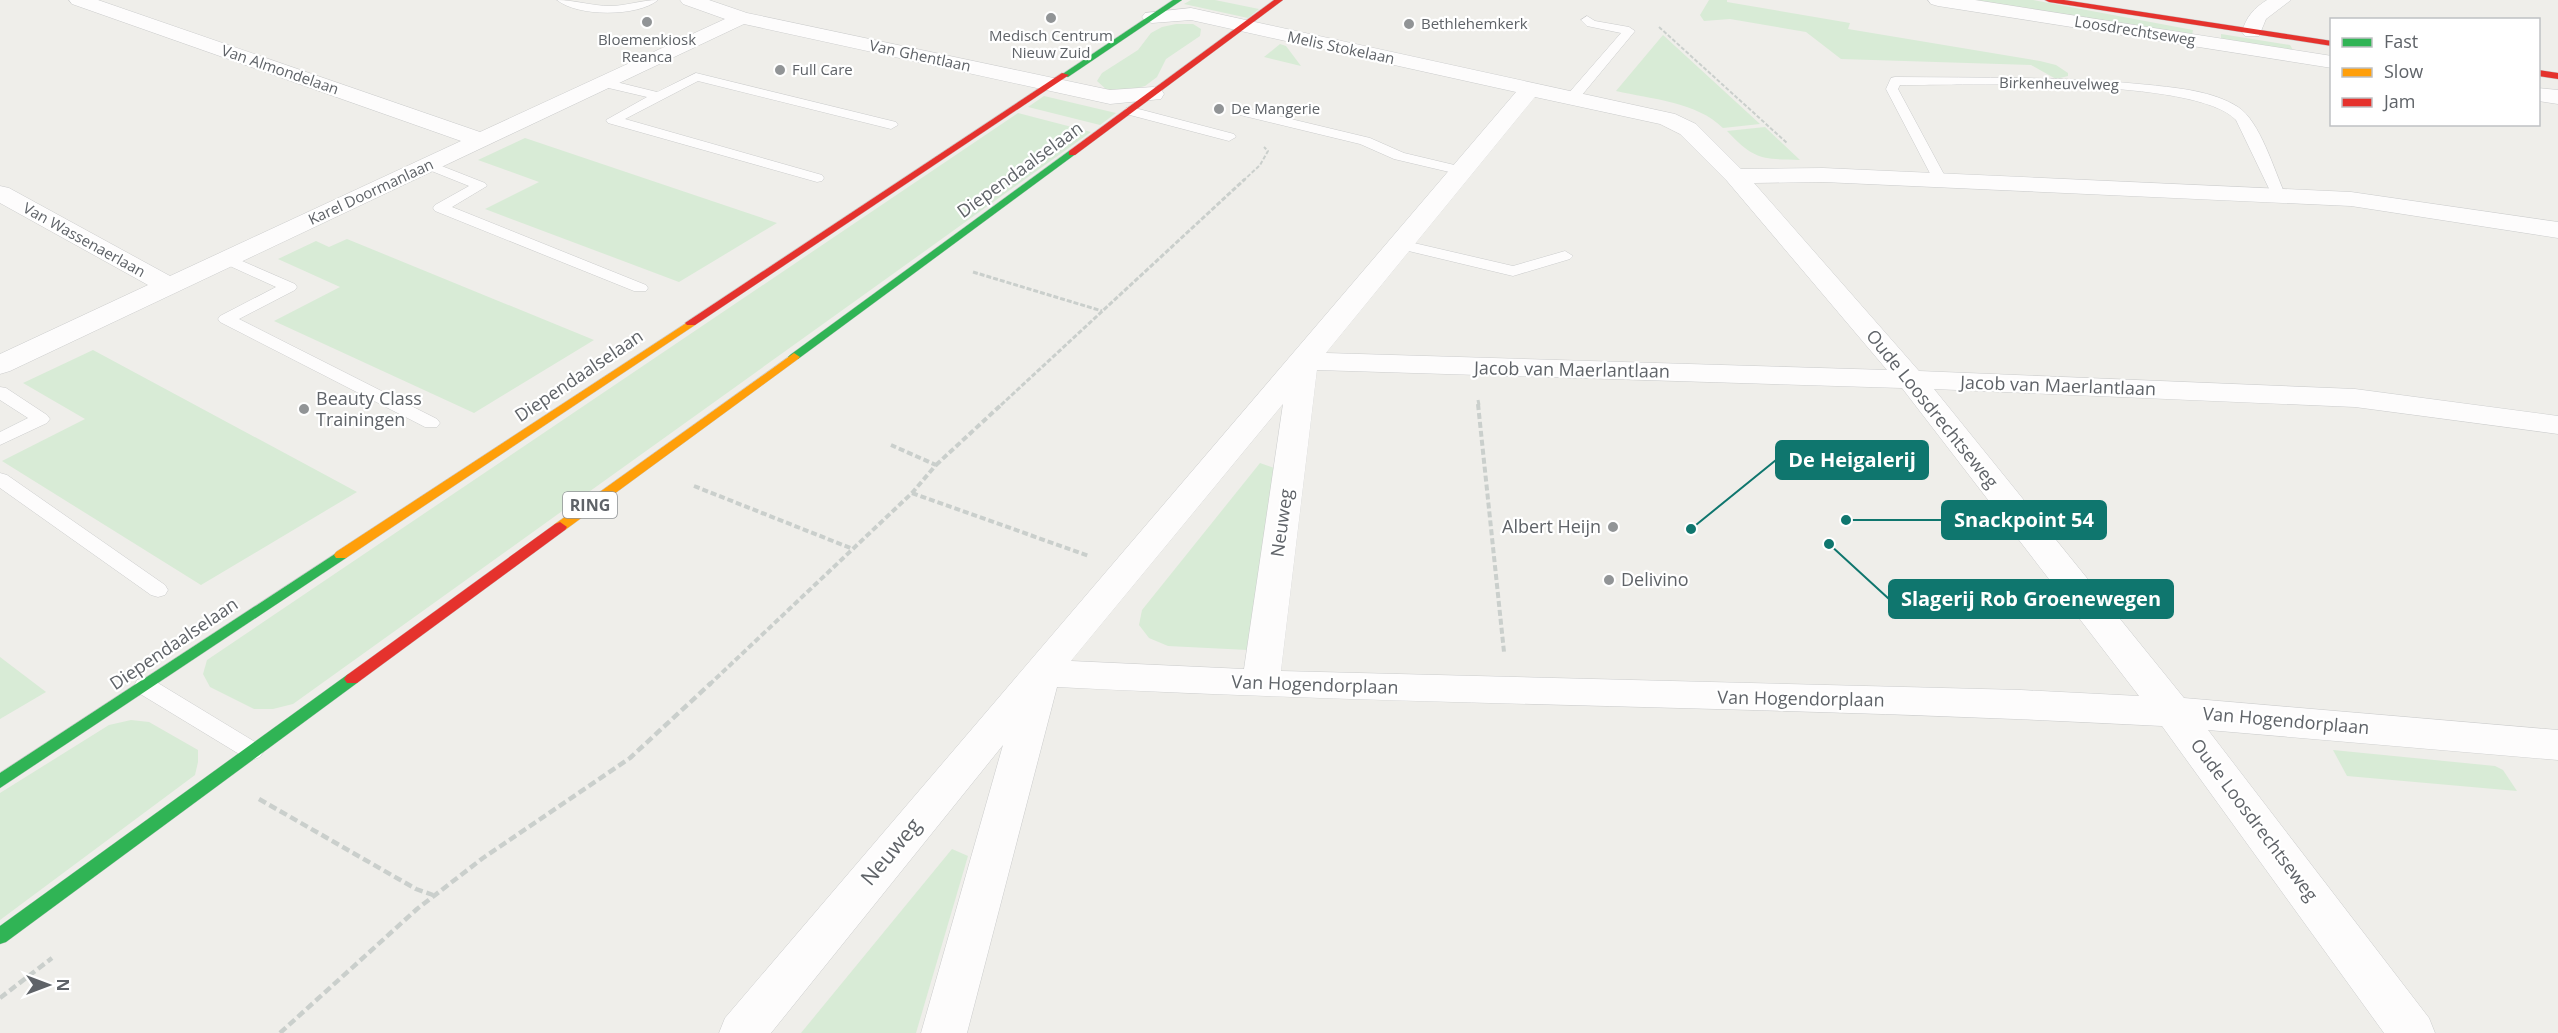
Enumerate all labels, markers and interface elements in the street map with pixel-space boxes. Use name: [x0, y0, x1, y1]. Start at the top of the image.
marker: Medisch Centrum Nieuw Zuid: [1044, 11, 1058, 25]
street label: Loosdrechtseweg: [2073, 11, 2197, 49]
place label: Bethlehemkerk: [1421, 13, 1528, 33]
marker: Bloemenkiosk Reanca: [640, 15, 654, 29]
marker: Bethlehemkerk: [1402, 17, 1416, 31]
legend: [2330, 18, 2540, 126]
place label: Medisch Centrum Nieuw Zuid: [989, 25, 1113, 62]
street label: Melis Stokelaan: [1286, 26, 1397, 68]
place label: Bloemenkiosk Reanca: [598, 29, 696, 66]
text: Fast: [2384, 29, 2418, 53]
street label: Van Ghentlaan: [868, 35, 973, 76]
street label: Van Almondelaan: [219, 40, 342, 99]
place label: Full Care: [792, 59, 853, 79]
text: Slow: [2384, 59, 2423, 83]
marker: Full Care: [773, 63, 787, 77]
street label: Birkenheuvelweg: [1999, 72, 2119, 94]
text: Jam: [2382, 89, 2416, 113]
place label: De Mangerie: [1231, 98, 1320, 118]
marker: De Mangerie: [1212, 102, 1226, 116]
street label: Diependaalselaan: [952, 115, 1087, 223]
street label: Karel Doormanlaan: [305, 153, 436, 229]
street label: Van Wassenaerlaan: [20, 197, 149, 281]
street label: Diependaalselaan: [510, 323, 647, 427]
street label: Oude Loosdrechtseweg: [1861, 324, 2004, 493]
street label: Jacob van Maerlantlaan: [1472, 355, 1670, 383]
street label: Jacob van Maerlantlaan: [1958, 370, 2156, 400]
place label: Beauty Class Trainingen: [316, 386, 422, 431]
marker: Beauty Class Trainingen: [297, 402, 311, 416]
callout: De Heigalerij: [1776, 441, 1928, 479]
text: De Heigalerij: [1788, 446, 1916, 473]
street label: Neuweg: [1264, 487, 1298, 558]
road number: RING: [563, 492, 617, 518]
callout: Snackpoint 54: [1942, 501, 2106, 539]
text: Snackpoint 54: [1954, 506, 2095, 533]
place label: Albert Heijn: [1502, 514, 1601, 538]
marker: Albert Heijn: [1606, 520, 1620, 534]
place label: Delivino: [1621, 567, 1689, 591]
marker: Delivino: [1602, 573, 1616, 587]
callout: Slagerij Rob Groenewegen: [1889, 580, 2173, 618]
text: Slagerij Rob Groenewegen: [1901, 585, 2161, 612]
street label: Diependaalselaan: [105, 591, 242, 695]
street label: Van Hogendorplaan: [1231, 669, 1399, 699]
street label: Van Hogendorplaan: [1717, 685, 1885, 711]
street label: Van Hogendorplaan: [2202, 701, 2370, 739]
street label: Oude Loosdrechtseweg: [2186, 733, 2324, 906]
street label: Neuweg: [854, 812, 927, 891]
north arrow: [18, 955, 78, 1015]
text: N: [52, 978, 74, 992]

